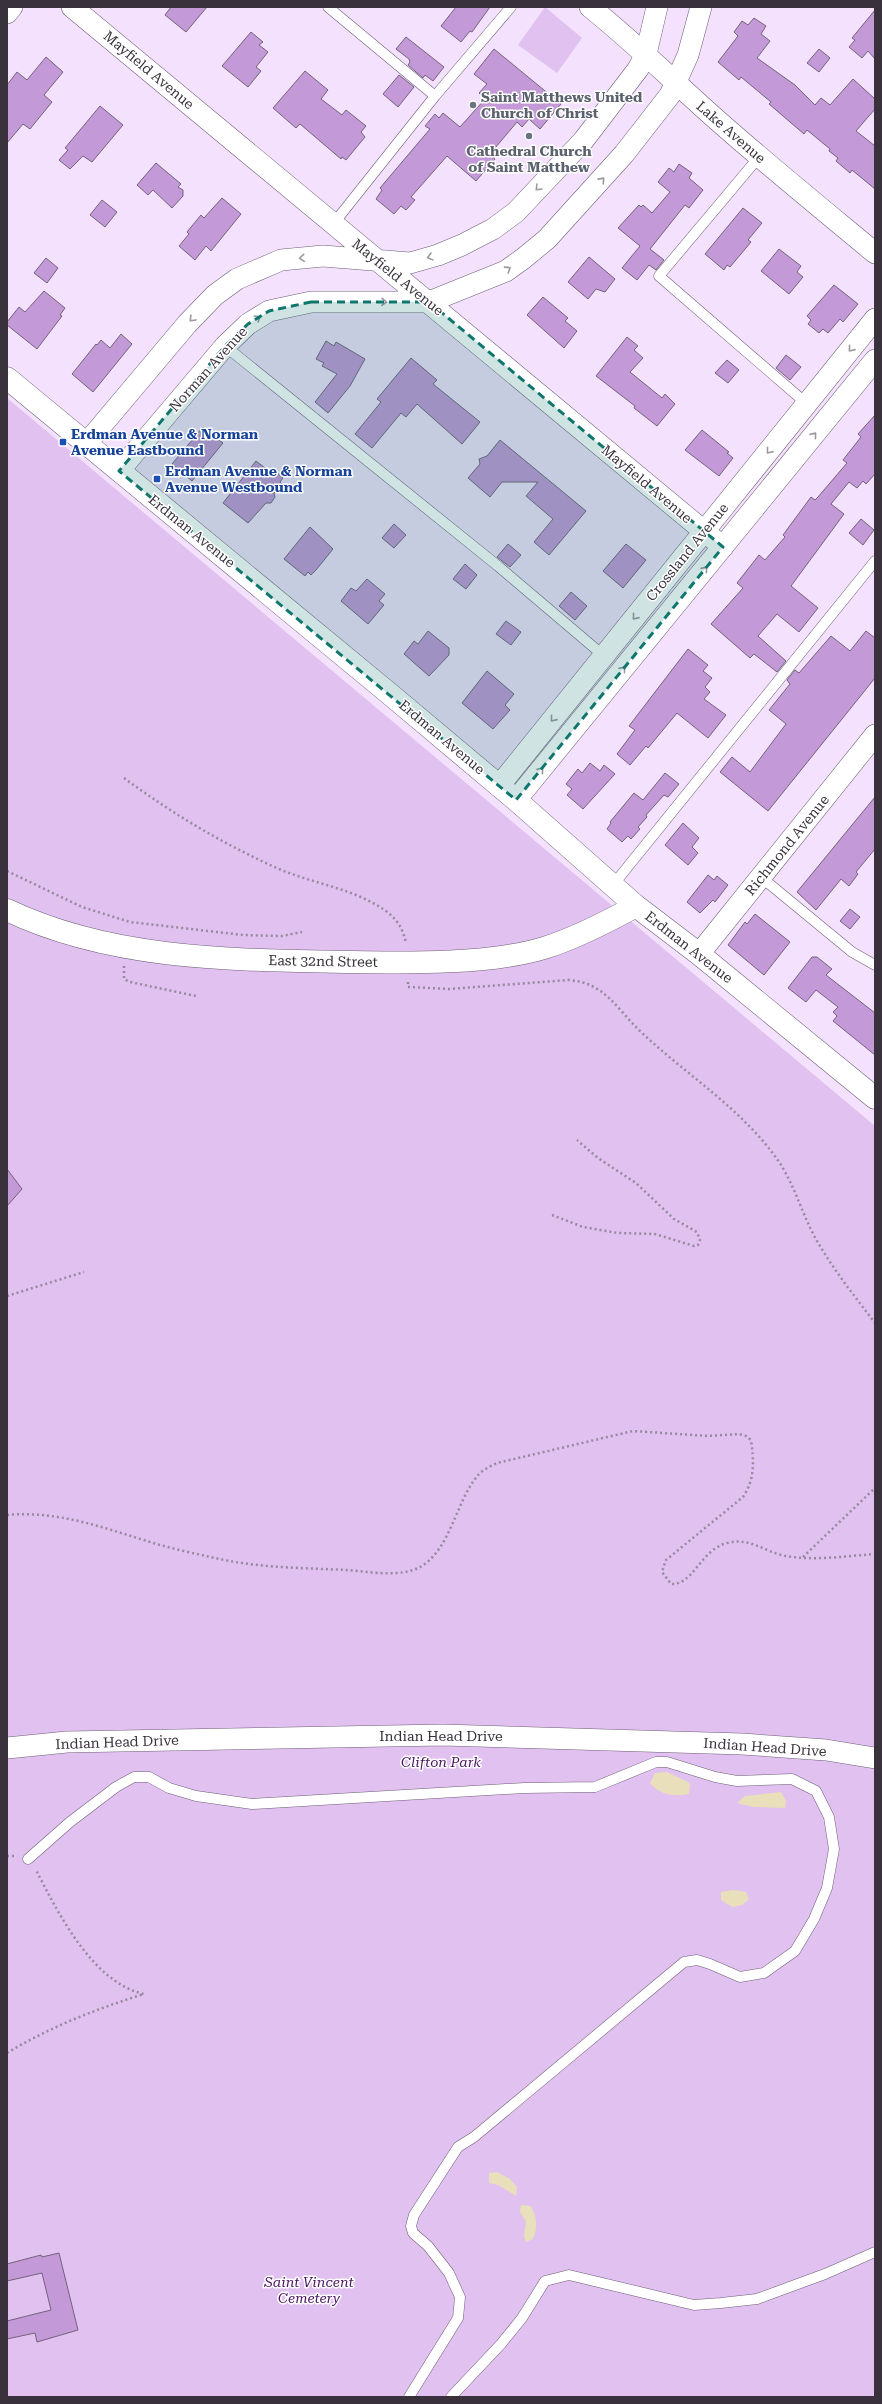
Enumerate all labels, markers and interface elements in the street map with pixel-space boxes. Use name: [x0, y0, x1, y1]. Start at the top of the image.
street label: Mayfield Avenue: [101, 28, 198, 113]
place label: Saint Matthews United Church of Christ: [481, 89, 643, 121]
street label: Lake Avenue: [693, 98, 769, 167]
marker: Saint Matthews United Church of Christ: [468, 100, 478, 110]
marker: Cathedral Church of Saint Matthew: [524, 131, 534, 141]
place label: Cathedral Church of Saint Matthew: [466, 143, 592, 175]
one-way arrow: [597, 177, 604, 184]
one-way arrow: [536, 183, 543, 191]
street label: Mayfield Avenue: [349, 235, 447, 319]
one-way arrow: [427, 252, 434, 261]
one-way arrow: [299, 253, 305, 262]
one-way arrow: [504, 266, 511, 274]
one-way arrow: [381, 297, 387, 306]
one-way arrow: [189, 314, 196, 322]
one-way arrow: [253, 316, 260, 323]
street label: Norman Avenue: [166, 323, 250, 415]
one-way arrow: [848, 345, 855, 352]
place label: Erdman Avenue & Norman Avenue Eastbound: [71, 426, 259, 458]
one-way arrow: [809, 433, 816, 440]
marker: Erdman Avenue & Norman Avenue Eastbound: [58, 437, 68, 447]
street label: Mayfield Avenue: [599, 442, 696, 527]
one-way arrow: [767, 446, 774, 453]
place label: Erdman Avenue & Norman Avenue Westbound: [165, 463, 353, 495]
marker: Erdman Avenue & Norman Avenue Westbound: [152, 474, 162, 484]
street label: Erdman Avenue: [146, 491, 239, 571]
street label: Crossland Avenue: [643, 500, 732, 604]
one-way arrow: [701, 566, 708, 573]
one-way arrow: [632, 613, 639, 620]
one-way arrow: [618, 667, 625, 674]
street label: Erdman Avenue: [396, 697, 488, 778]
one-way arrow: [551, 714, 558, 721]
one-way arrow: [536, 767, 543, 774]
street label: Richmond Avenue: [742, 791, 832, 898]
street label: Erdman Avenue: [642, 908, 736, 986]
street label: East 32nd Street: [268, 952, 378, 970]
street label: Indian Head Drive: [379, 1728, 503, 1744]
street label: Indian Head Drive: [55, 1732, 179, 1752]
street label: Indian Head Drive: [703, 1735, 827, 1759]
park label: Clifton Park: [401, 1754, 481, 1770]
park label: Saint Vincent Cemetery: [263, 2274, 355, 2306]

